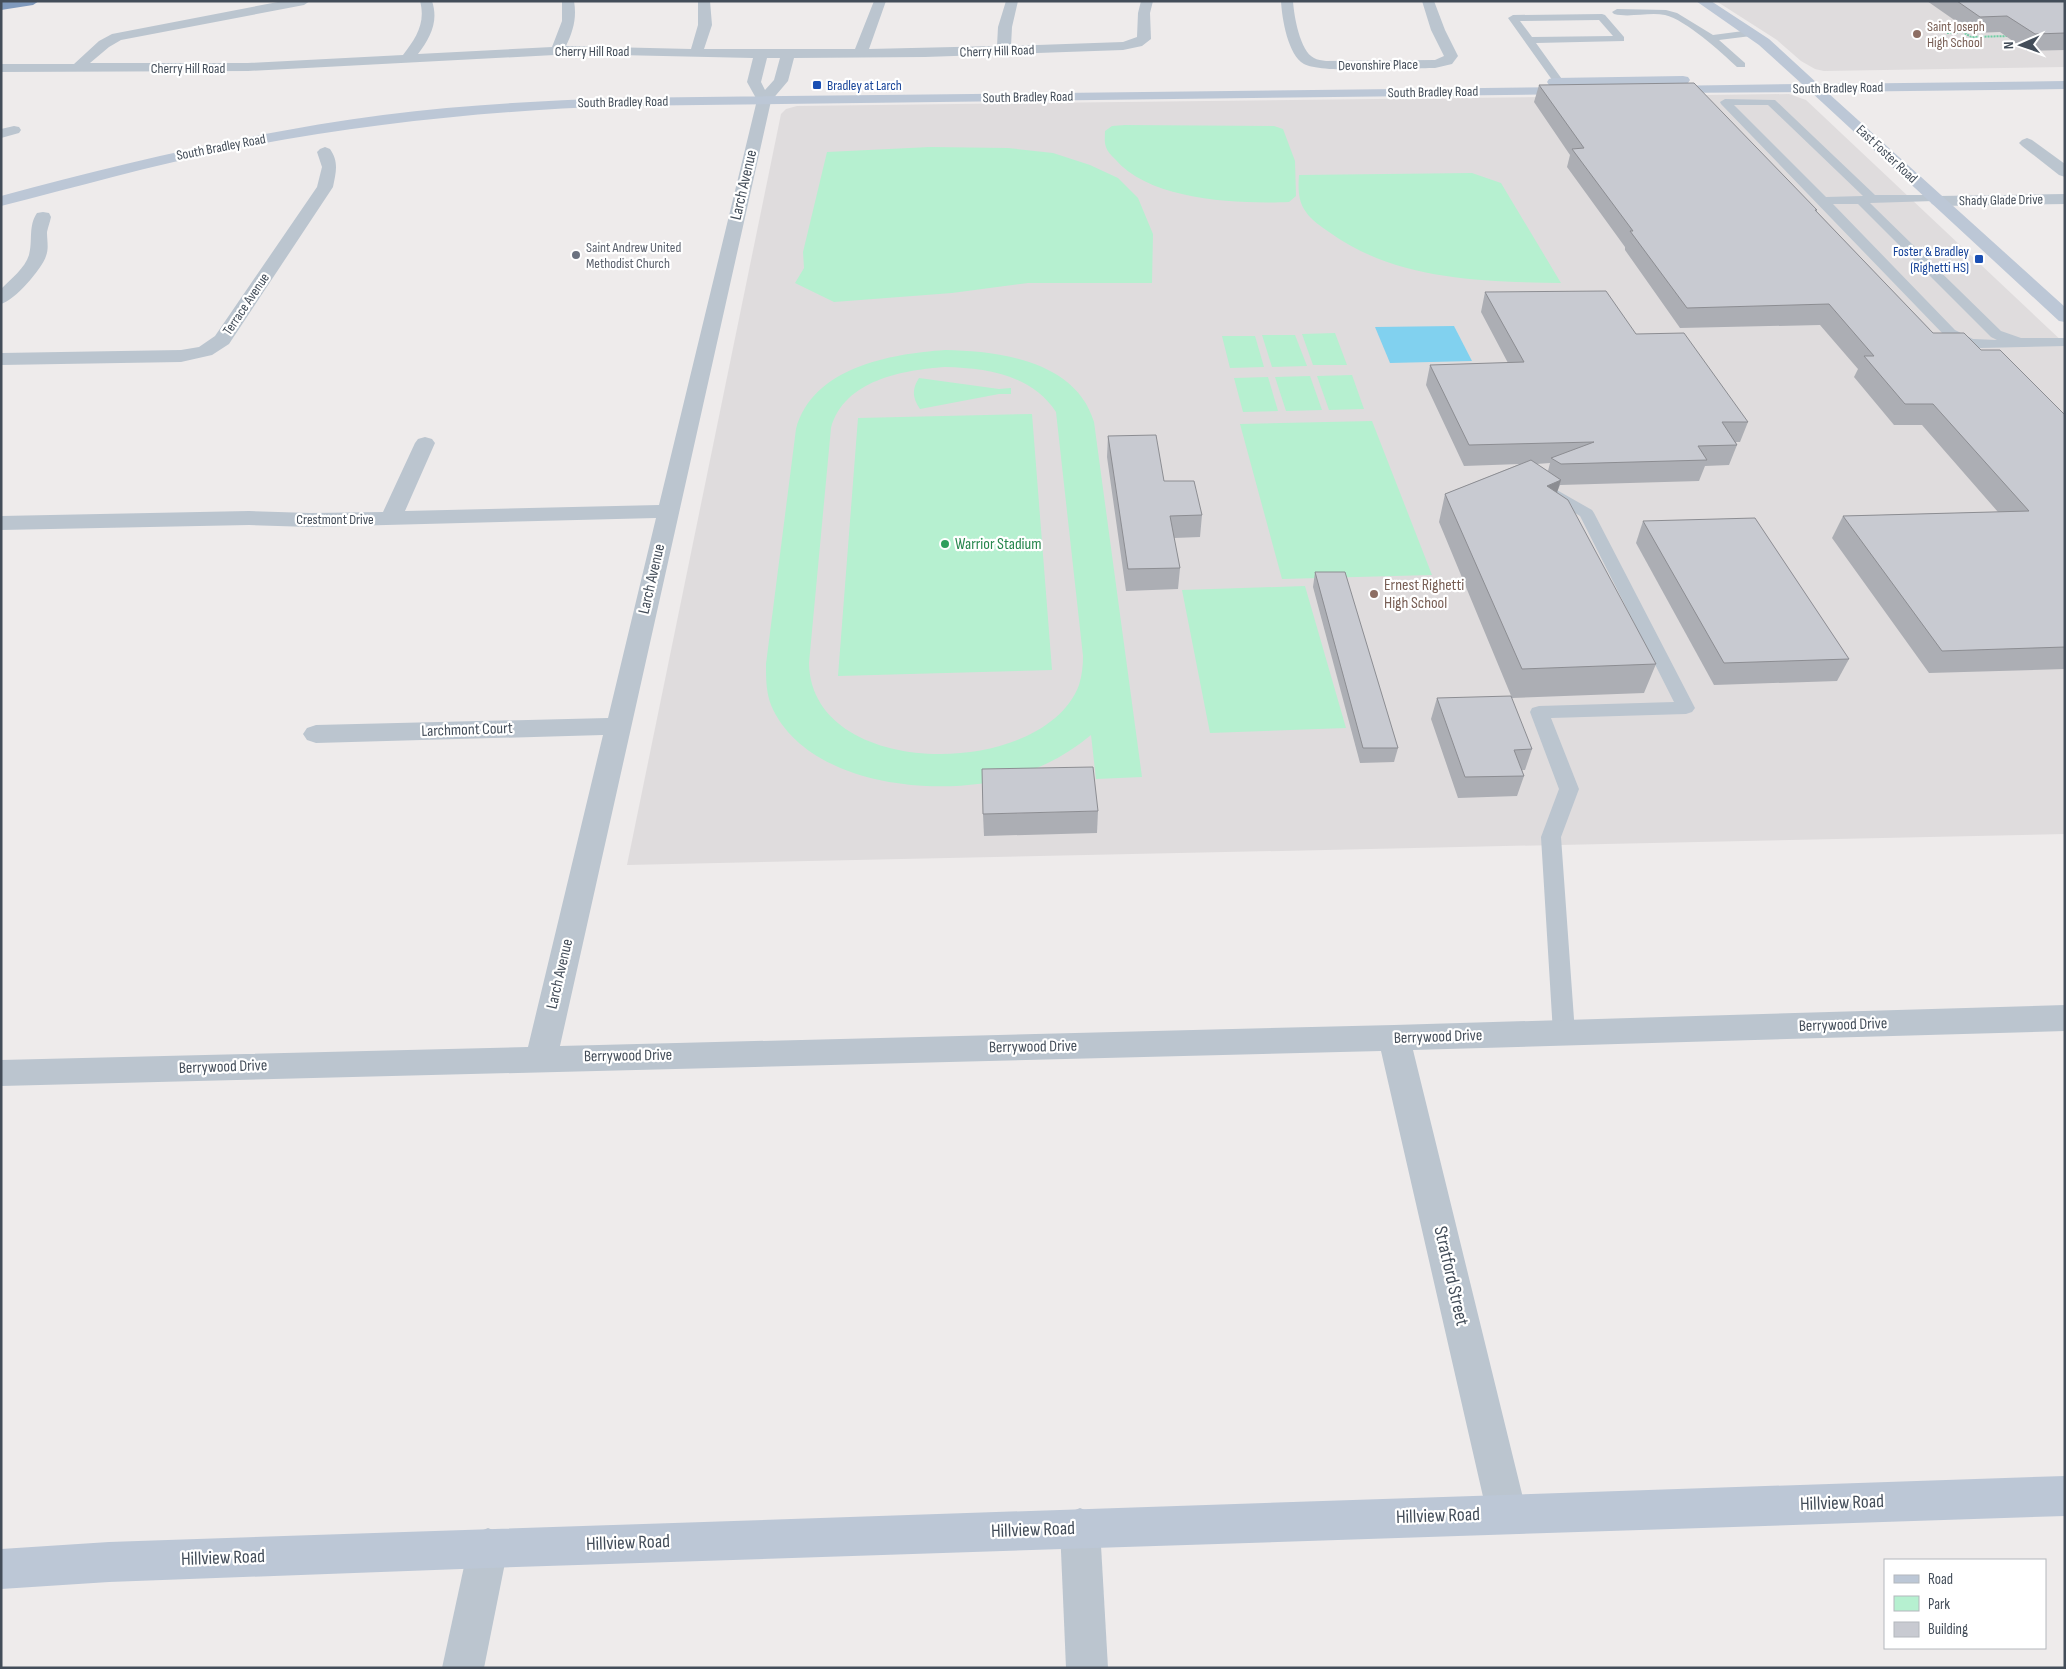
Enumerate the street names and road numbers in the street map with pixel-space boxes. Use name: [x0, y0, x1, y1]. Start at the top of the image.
street label: Cherry Hill Road: [959, 41, 1035, 61]
street label: Cherry Hill Road: [555, 43, 629, 60]
street label: Devonshire Place: [1338, 56, 1418, 74]
street label: Cherry Hill Road: [151, 60, 225, 77]
street label: South Bradley Road: [1793, 79, 1884, 97]
street label: South Bradley Road: [1388, 83, 1479, 101]
street label: South Bradley Road: [983, 88, 1074, 106]
street label: South Bradley Road: [578, 93, 669, 111]
street label: East Foster Road: [1853, 121, 1921, 187]
street label: South Bradley Road: [175, 130, 267, 164]
street label: Larch Avenue: [727, 148, 761, 222]
street label: Shady Glade Drive: [1959, 191, 2043, 209]
street label: Terrace Avenue: [219, 270, 273, 338]
street label: Crestmont Drive: [296, 511, 374, 528]
street label: Larch Avenue: [635, 542, 669, 616]
street label: Larchmont Court: [421, 719, 513, 741]
street label: Larch Avenue: [543, 937, 577, 1011]
street label: Berrywood Drive: [1798, 1014, 1888, 1036]
street label: Berrywood Drive: [1393, 1026, 1483, 1048]
street label: Berrywood Drive: [989, 1037, 1077, 1057]
street label: Berrywood Drive: [584, 1046, 672, 1066]
street label: Berrywood Drive: [178, 1056, 268, 1078]
street label: Stratford Street: [1428, 1224, 1474, 1328]
street label: Hillview Road: [1800, 1490, 1884, 1516]
street label: Hillview Road: [1396, 1503, 1480, 1529]
street label: Hillview Road: [991, 1517, 1075, 1543]
street label: Hillview Road: [586, 1530, 670, 1556]
street label: Hillview Road: [181, 1545, 265, 1571]

